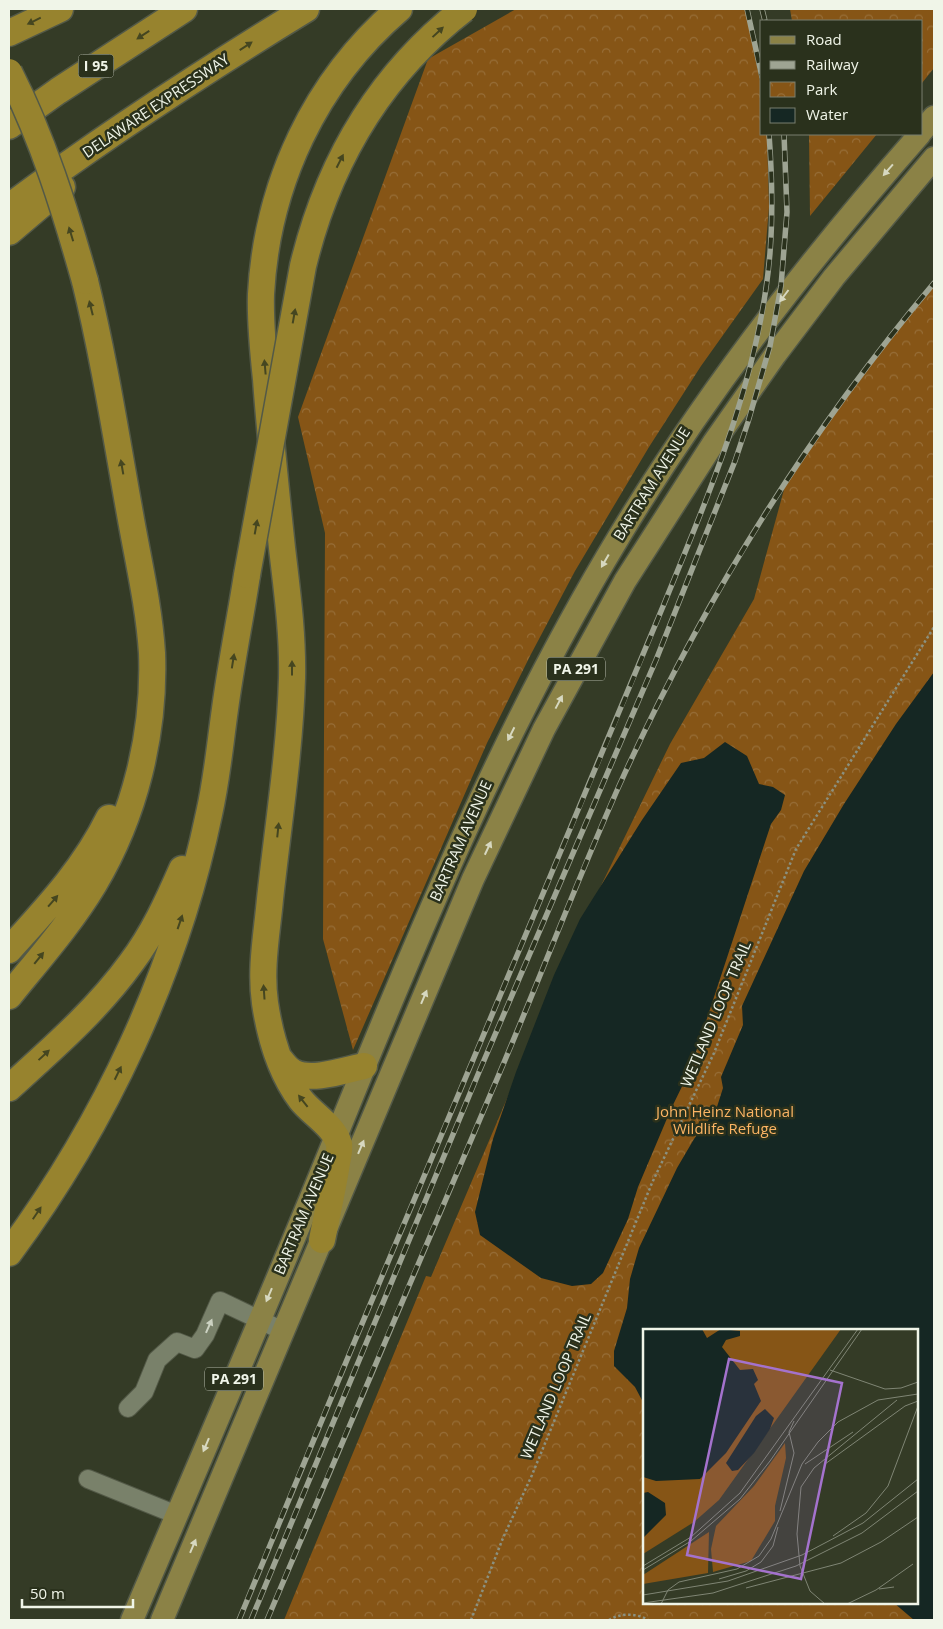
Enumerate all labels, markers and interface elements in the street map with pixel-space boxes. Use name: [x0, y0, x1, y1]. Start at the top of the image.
one-way arrow: [27, 17, 41, 25]
legend: [760, 20, 923, 135]
one-way arrow: [431, 26, 443, 38]
text: Road: [806, 29, 842, 49]
one-way arrow: [137, 30, 150, 40]
one-way arrow: [239, 42, 252, 51]
street label: DELAWARE EXPRESSWAY: [78, 48, 233, 162]
road number: I 95: [78, 54, 114, 78]
text: Railway: [806, 54, 859, 74]
text: Park: [806, 79, 837, 99]
text: Water: [806, 104, 848, 124]
one-way arrow: [336, 153, 344, 168]
one-way arrow: [882, 164, 893, 177]
one-way arrow: [67, 227, 75, 242]
one-way arrow: [779, 289, 790, 302]
one-way arrow: [87, 300, 95, 315]
one-way arrow: [291, 307, 299, 323]
one-way arrow: [260, 358, 268, 374]
street label: BARTRAM AVENUE: [608, 423, 694, 544]
one-way arrow: [117, 459, 125, 475]
one-way arrow: [252, 519, 260, 535]
one-way arrow: [600, 554, 609, 567]
one-way arrow: [229, 653, 237, 669]
road number: PA 291: [547, 658, 605, 681]
one-way arrow: [288, 660, 296, 676]
one-way arrow: [555, 694, 563, 709]
one-way arrow: [507, 727, 515, 741]
street label: BARTRAM AVENUE: [424, 777, 496, 904]
one-way arrow: [274, 821, 282, 837]
one-way arrow: [484, 841, 492, 855]
one-way arrow: [47, 896, 59, 908]
one-way arrow: [177, 915, 184, 930]
street label: WETLAND LOOP TRAIL: [675, 937, 755, 1090]
one-way arrow: [34, 952, 45, 965]
one-way arrow: [260, 983, 268, 999]
one-way arrow: [420, 990, 428, 1004]
one-way arrow: [38, 1049, 50, 1061]
one-way arrow: [114, 1066, 122, 1080]
one-way arrow: [298, 1095, 308, 1108]
park label: John Heinz National Wildlife Refuge: [654, 1101, 794, 1138]
one-way arrow: [357, 1140, 365, 1154]
street label: BARTRAM AVENUE: [268, 1150, 338, 1277]
one-way arrow: [32, 1206, 42, 1220]
one-way arrow: [265, 1288, 273, 1302]
street label: WETLAND LOOP TRAIL: [515, 1309, 595, 1462]
one-way arrow: [206, 1319, 214, 1333]
inset map: [643, 1329, 918, 1604]
road number: PA 291: [205, 1368, 263, 1390]
one-way arrow: [202, 1438, 210, 1452]
one-way arrow: [189, 1538, 197, 1553]
scale bar: [22, 1576, 134, 1608]
text: 50 m: [30, 1583, 65, 1603]

